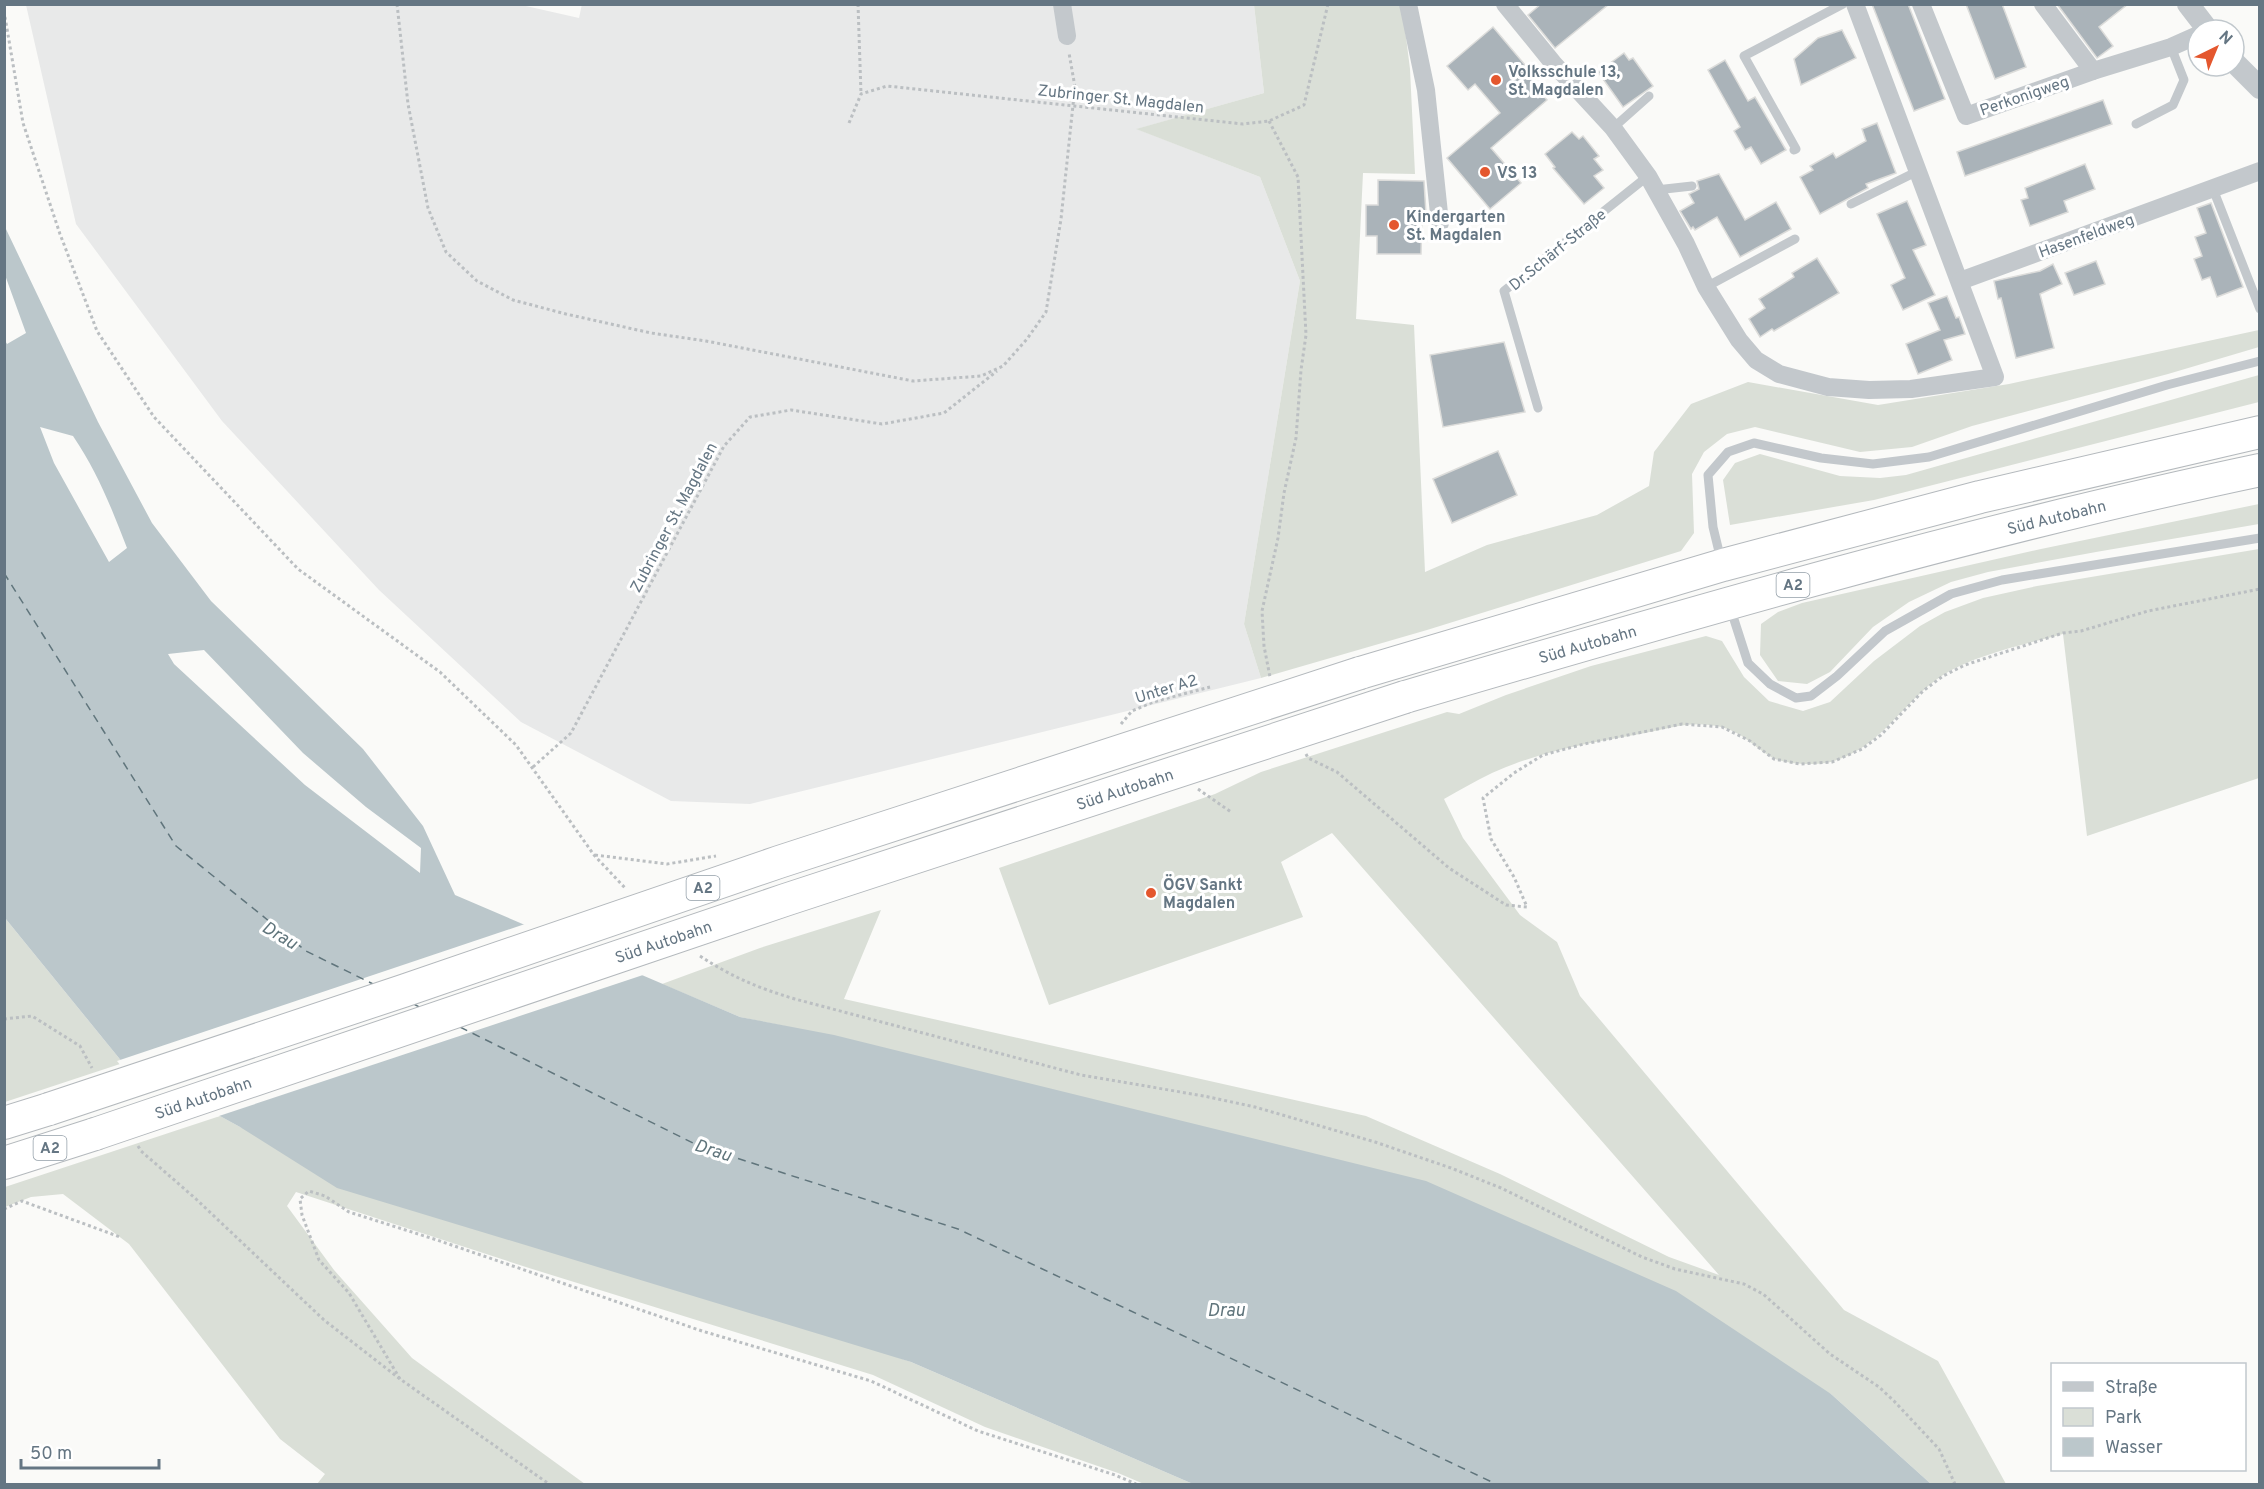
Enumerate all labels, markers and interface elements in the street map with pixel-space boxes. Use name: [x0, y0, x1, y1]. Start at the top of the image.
north arrow: [2186, 18, 2246, 78]
text: N: [2214, 27, 2236, 50]
place label: Volksschule 13, St. Magdalen: [1508, 63, 1620, 101]
street label: Perkonigweg: [1977, 72, 2072, 122]
marker: Volksschule 13, St. Magdalen: [1489, 73, 1503, 87]
street label: Zubringer St. Magdalen: [1037, 81, 1205, 119]
place label: VS 13: [1497, 164, 1537, 184]
marker: VS 13: [1478, 165, 1492, 179]
street label: Dr.Schärf-Straße: [1506, 205, 1611, 296]
place label: Kindergarten St. Magdalen: [1406, 208, 1506, 246]
street label: Hasenfeldweg: [2036, 210, 2137, 263]
marker: Kindergarten St. Magdalen: [1387, 218, 1401, 232]
street label: Zubringer St. Magdalen: [627, 439, 723, 596]
street label: Süd Autobahn: [2005, 497, 2108, 540]
road number: A2: [1776, 573, 1810, 597]
street label: Süd Autobahn: [1537, 622, 1639, 669]
street label: Unter A2: [1133, 671, 1200, 709]
street label: Süd Autobahn: [1074, 765, 1177, 816]
place label: ÖGV Sankt Magdalen: [1163, 874, 1243, 914]
road number: A2: [686, 876, 720, 900]
marker: ÖGV Sankt Magdalen: [1144, 886, 1158, 900]
water label: Drau: [257, 917, 301, 956]
street label: Süd Autobahn: [613, 917, 715, 969]
street label: Süd Autobahn: [152, 1074, 255, 1125]
water label: Drau: [691, 1135, 734, 1168]
road number: A2: [34, 1136, 66, 1160]
water label: Drau: [1207, 1300, 1245, 1323]
legend: [2051, 1363, 2246, 1471]
text: Straße: [2105, 1377, 2157, 1400]
text: Park: [2105, 1407, 2142, 1430]
scale bar: [21, 1432, 159, 1470]
text: Wasser: [2105, 1437, 2163, 1460]
text: 50 m: [30, 1443, 72, 1466]

